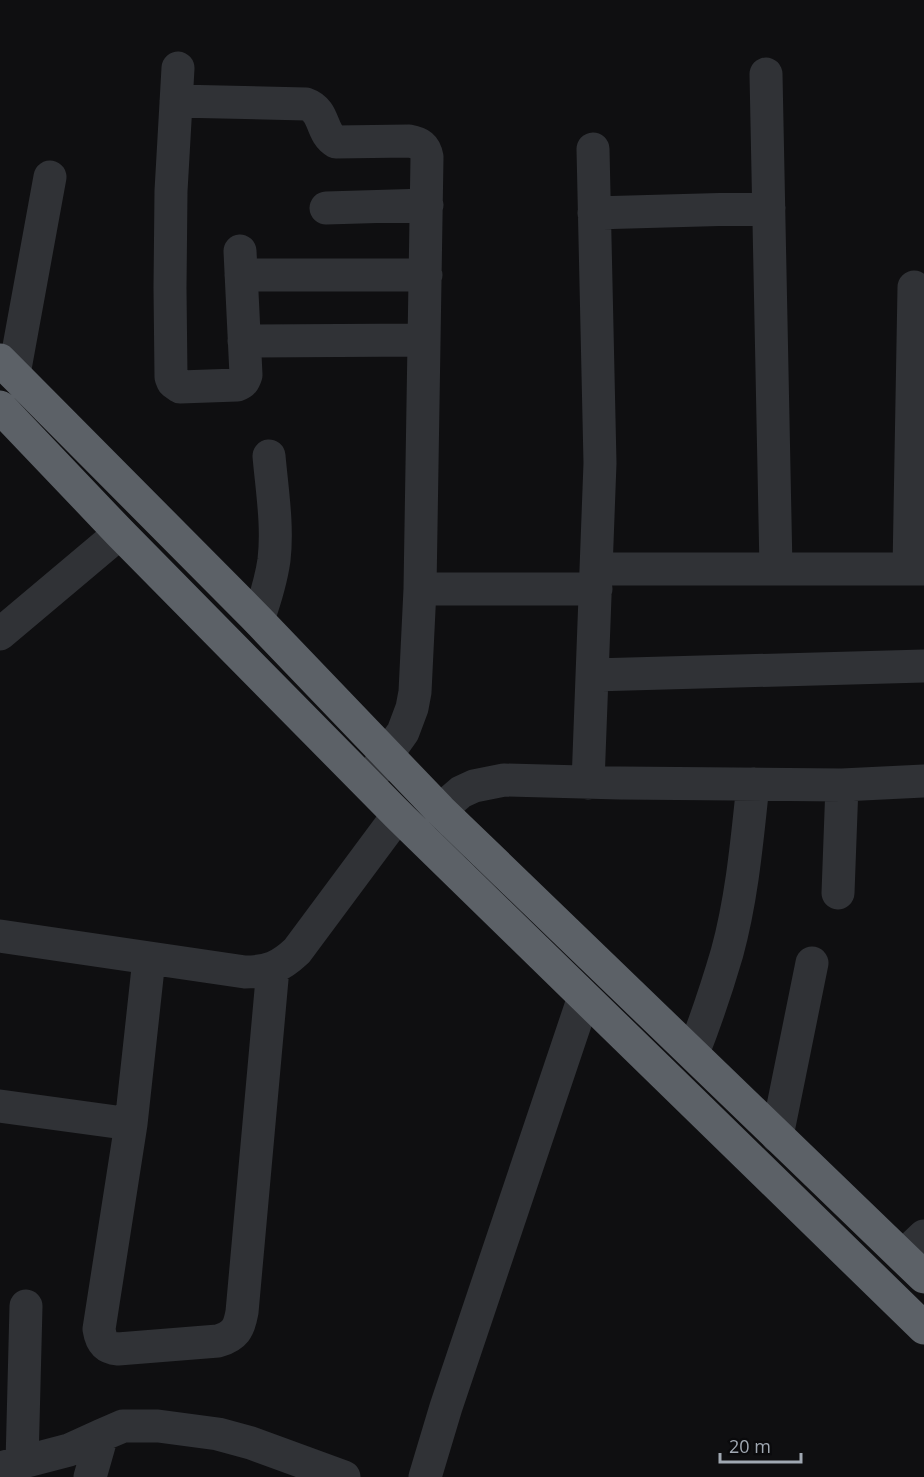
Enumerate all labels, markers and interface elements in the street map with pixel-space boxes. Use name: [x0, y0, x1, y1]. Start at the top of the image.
scale bar: [720, 1426, 801, 1464]
text: 20 m: [729, 1434, 771, 1458]

